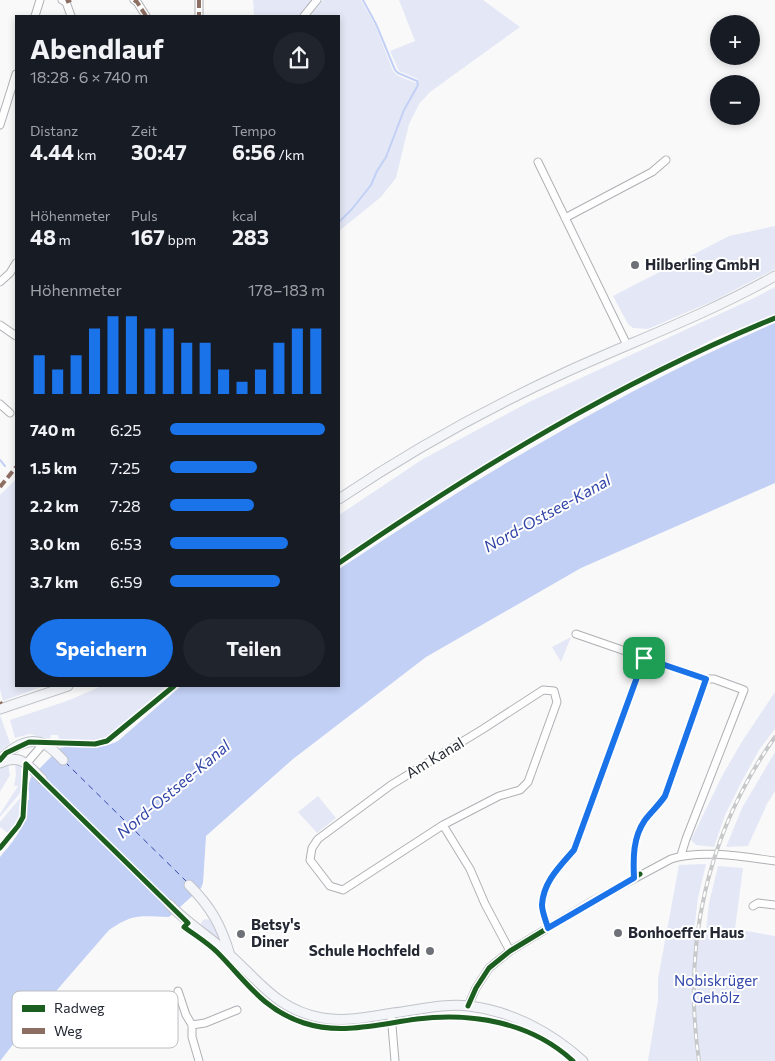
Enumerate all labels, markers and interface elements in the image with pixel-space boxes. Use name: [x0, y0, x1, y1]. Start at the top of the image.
map controls: [710, 15, 760, 125]
button: +: [710, 15, 760, 65]
text: Abendlauf: [30, 31, 164, 65]
button: share: [273, 32, 325, 84]
text: 18:28 · 6 × 740 m: [30, 67, 148, 86]
button: −: [710, 75, 760, 125]
text: Distanz: [30, 122, 78, 139]
text: Zeit: [131, 122, 157, 139]
text: Tempo: [232, 122, 276, 139]
text: 4.44: [30, 139, 74, 164]
text: 30:47: [131, 139, 187, 164]
text: 6:56: [232, 139, 276, 164]
text: km: [74, 146, 96, 163]
text: /km: [276, 146, 304, 163]
text: Höhenmeter: [30, 207, 110, 224]
text: Puls: [131, 207, 158, 224]
text: kcal: [232, 207, 257, 224]
text: 48: [30, 224, 56, 249]
text: 167: [131, 224, 165, 249]
text: 283: [232, 224, 269, 249]
text: m: [56, 231, 71, 248]
text: bpm: [165, 231, 196, 248]
place label: Hilberling GmbH: [645, 255, 760, 273]
marker: Hilberling GmbH: [629, 259, 641, 271]
text: Höhenmeter: [30, 280, 122, 299]
text: 178–183 m: [248, 280, 325, 299]
text: 740 m: [30, 420, 75, 439]
text: 6:25: [110, 420, 142, 439]
text: 1.5 km: [30, 458, 77, 477]
text: 7:25: [110, 458, 140, 477]
water label: Nord-Ostsee-Kanal: [480, 469, 614, 555]
text: 2.2 km: [30, 496, 79, 515]
text: 7:28: [110, 496, 141, 515]
text: 3.0 km: [30, 534, 80, 553]
text: 6:53: [110, 534, 142, 553]
text: 3.7 km: [30, 572, 78, 591]
text: 6:59: [110, 572, 142, 591]
button: Speichern: [30, 619, 173, 677]
button: Teilen: [183, 619, 325, 677]
pin: [623, 637, 665, 679]
icon: arrive: [630, 644, 658, 672]
street label: Am Kanal: [402, 733, 467, 781]
water label: Nord-Ostsee-Kanal: [112, 735, 234, 842]
place label: Betsy's Diner: [251, 915, 301, 950]
place label: Bonhoeffer Haus: [628, 923, 744, 941]
marker: Bonhoeffer Haus: [612, 927, 624, 939]
marker: Betsy's Diner: [235, 928, 247, 940]
place label: Schule Hochfeld: [309, 941, 420, 959]
marker: Schule Hochfeld: [424, 945, 436, 957]
park label: Nobiskrüger Gehölz: [674, 971, 758, 1006]
legend: [12, 991, 178, 1048]
text: Radweg: [54, 999, 105, 1016]
text: Weg: [54, 1022, 83, 1039]

